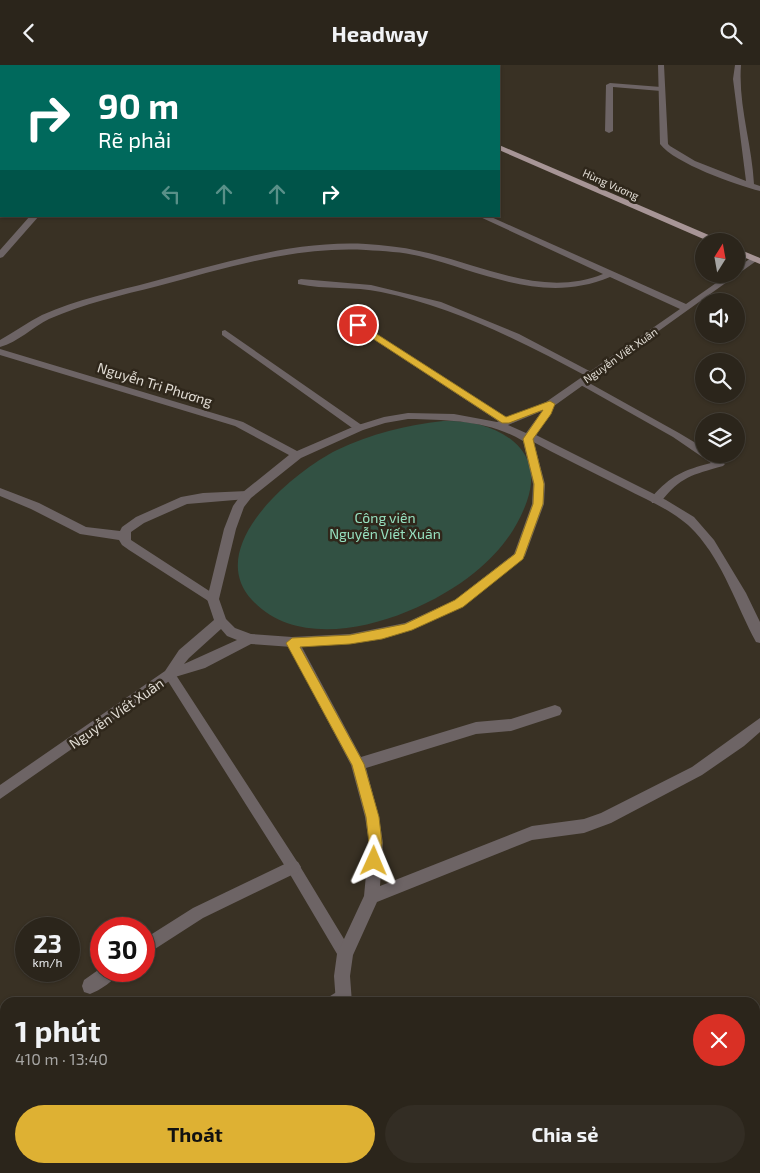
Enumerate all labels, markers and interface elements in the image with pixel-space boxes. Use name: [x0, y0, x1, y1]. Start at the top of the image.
icon: back: [15, 19, 43, 47]
icon: search: [717, 19, 745, 47]
text: Headway: [332, 20, 428, 46]
text: 90 m: [98, 84, 179, 126]
icon: right: [15, 85, 80, 150]
text: Rẽ phải: [98, 126, 171, 152]
street label: Hùng Vương: [581, 166, 641, 202]
icon: left: [157, 180, 185, 208]
icon: ahead: [210, 180, 238, 208]
icon: ahead: [263, 180, 291, 208]
icon: right: [316, 180, 344, 208]
north arrow: [695, 233, 745, 283]
map controls: [695, 233, 745, 463]
button: sound: [695, 293, 745, 343]
pin: [337, 304, 379, 346]
icon: arrive: [344, 311, 372, 339]
street label: Nguyễn Viết Xuân: [580, 325, 660, 385]
button: search: [695, 353, 745, 403]
street label: Nguyễn Tri Phương: [95, 358, 215, 410]
button: layers: [695, 413, 745, 463]
park label: Công viên Nguyễn Viết Xuân: [329, 509, 441, 542]
street label: Nguyễn Viết Xuân: [65, 674, 167, 752]
position arrow: [347, 834, 399, 886]
speed limit sign: 30: [90, 917, 155, 982]
text: 23: [33, 928, 62, 958]
text: km/h: [33, 955, 62, 969]
text: 1 phút: [15, 1012, 101, 1048]
button: close: [693, 1014, 745, 1066]
text: 410 m · 13:40: [15, 1049, 108, 1068]
button: Thoát: [15, 1105, 375, 1163]
button: Chia sẻ: [385, 1105, 745, 1163]

